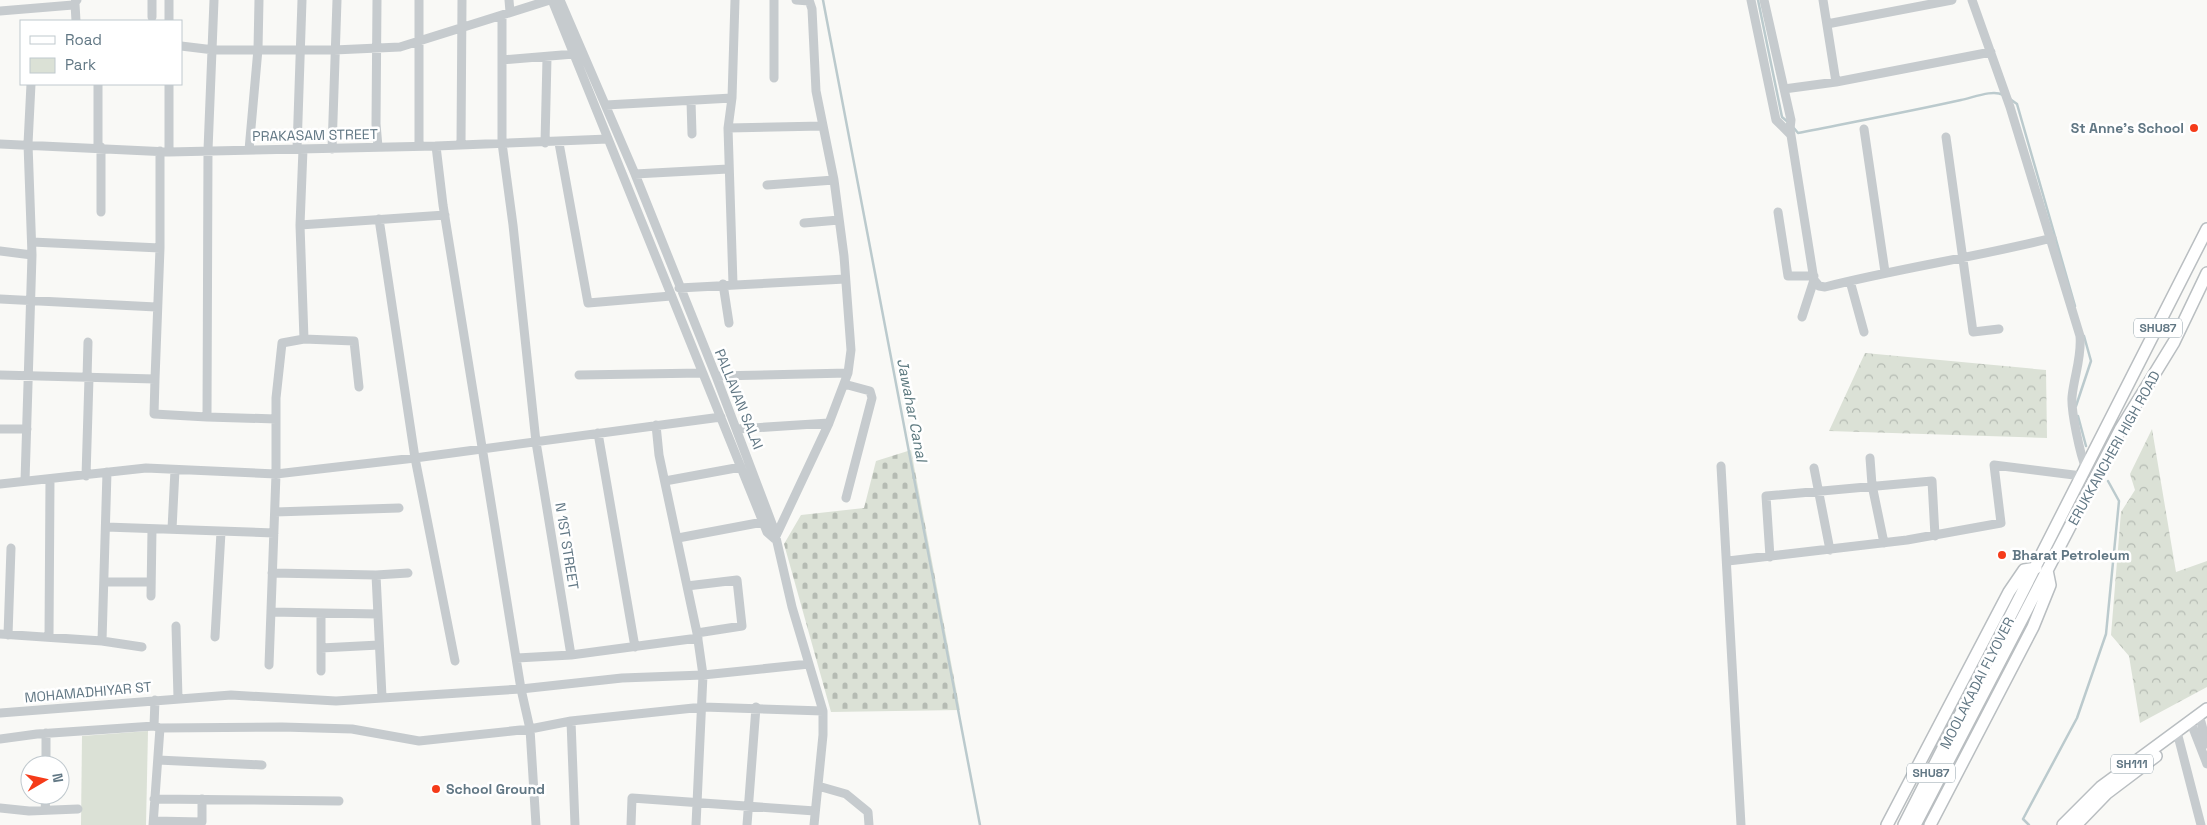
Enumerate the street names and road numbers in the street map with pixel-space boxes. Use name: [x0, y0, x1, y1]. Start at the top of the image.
street label: PRAKASAM STREET: [252, 125, 378, 145]
road number: SHU87: [2134, 318, 2182, 338]
street label: PALLAVAN SALAI: [711, 346, 767, 452]
street label: ERUKKANCHERI HIGH ROAD: [2064, 368, 2164, 528]
street label: N 1ST STREET: [551, 501, 583, 591]
street label: MOOLAKADAI FLYOVER: [1936, 614, 2018, 752]
street label: MOHAMADHIYAR ST: [24, 677, 152, 707]
road number: SH111: [2111, 754, 2153, 774]
road number: SHU87: [1907, 764, 1955, 782]

